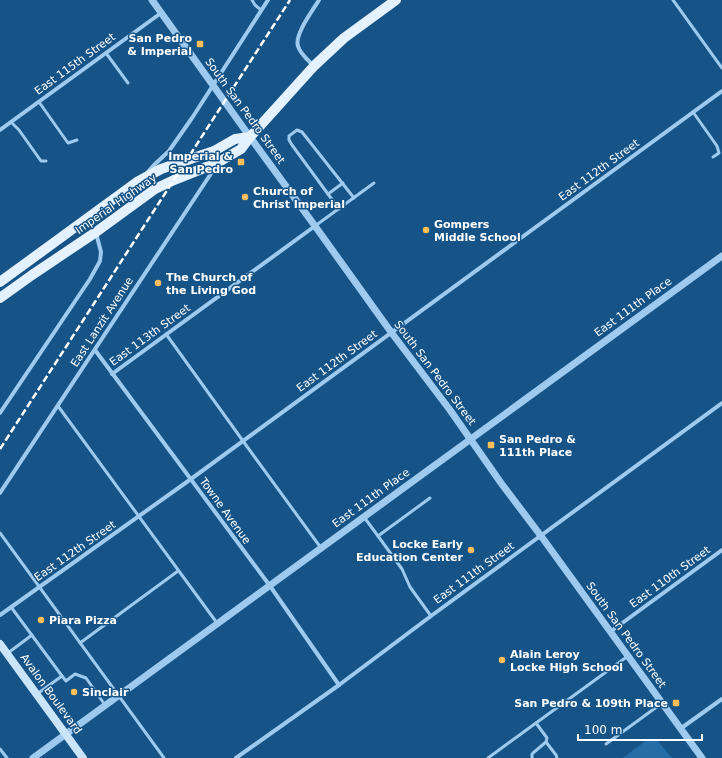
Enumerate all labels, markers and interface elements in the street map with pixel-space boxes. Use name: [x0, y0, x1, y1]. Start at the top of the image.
street label: East 115th Street: [32, 30, 118, 98]
place label: San Pedro & Imperial: [127, 32, 192, 58]
marker: San Pedro & Imperial: [195, 39, 205, 49]
street label: South San Pedro Street: [202, 56, 288, 167]
street label: East 112th Street: [556, 136, 642, 204]
place label: Imperial & San Pedro: [168, 150, 233, 176]
marker: Imperial & San Pedro: [236, 157, 246, 167]
street label: Imperial Highway: [73, 171, 159, 237]
place label: Church of Christ Imperial: [253, 185, 345, 211]
marker: Church of Christ Imperial: [240, 192, 250, 202]
place label: Gompers Middle School: [434, 218, 521, 244]
marker: Gompers Middle School: [421, 225, 431, 235]
place label: The Church of the Living God: [166, 271, 256, 297]
street label: East Lanzit Avenue: [68, 274, 136, 369]
street label: East 111th Place: [592, 274, 674, 339]
marker: The Church of the Living God: [153, 278, 163, 288]
street label: East 113th Street: [107, 301, 193, 369]
street label: South San Pedro Street: [391, 318, 479, 428]
street label: East 112th Street: [294, 327, 380, 395]
place label: San Pedro & 111th Place: [499, 433, 576, 459]
marker: San Pedro & 111th Place: [486, 440, 496, 450]
street label: East 111th Place: [330, 465, 412, 530]
street label: Towne Avenue: [196, 475, 254, 547]
street label: East 112th Street: [32, 518, 119, 584]
place label: Locke Early Education Center: [356, 538, 464, 564]
street label: East 111th Street: [431, 539, 517, 607]
street label: East 110th Street: [627, 543, 713, 611]
marker: Locke Early Education Center: [466, 545, 476, 555]
street label: South San Pedro Street: [583, 580, 669, 691]
place label: Piara Pizza: [49, 614, 117, 627]
marker: Piara Pizza: [36, 615, 46, 625]
place label: Alain Leroy Locke High School: [510, 648, 623, 674]
street label: Avalon Boulevard: [18, 651, 84, 737]
marker: Alain Leroy Locke High School: [497, 655, 507, 665]
place label: Sinclair: [82, 686, 129, 699]
marker: Sinclair: [69, 687, 79, 697]
place label: San Pedro & 109th Place: [514, 697, 668, 710]
marker: San Pedro & 109th Place: [671, 698, 681, 708]
scale bar: [578, 716, 702, 742]
text: 100 m: [584, 723, 622, 737]

